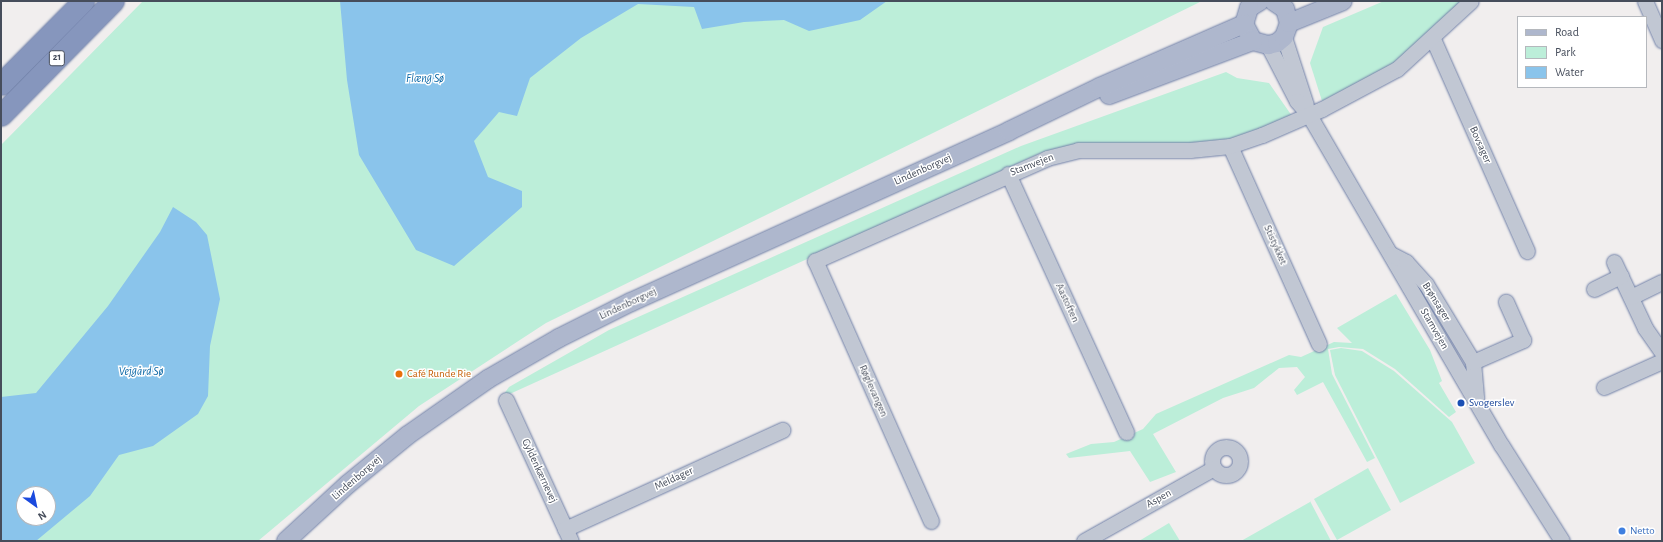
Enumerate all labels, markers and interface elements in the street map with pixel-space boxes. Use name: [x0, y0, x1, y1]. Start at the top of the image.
legend: [1517, 16, 1647, 88]
text: Road: [1555, 26, 1579, 38]
text: Park: [1555, 46, 1576, 58]
road number: 21: [48, 50, 66, 66]
text: Water: [1555, 66, 1584, 78]
water label: Flæng Sø: [406, 72, 444, 86]
street label: Bovsager: [1466, 125, 1494, 165]
street label: Lindenborgvej: [892, 151, 954, 189]
street label: Stamvejen: [1008, 151, 1056, 179]
street label: Stistykket: [1260, 223, 1290, 267]
street label: Brønsager: [1419, 280, 1453, 324]
street label: Aastoften: [1052, 281, 1082, 325]
street label: Lindenborgvej: [597, 285, 659, 323]
street label: Stamvejen: [1417, 306, 1451, 352]
street label: Røglevangen: [856, 363, 890, 419]
water label: Vejgård Sø: [119, 365, 163, 379]
place label: Café Runde Rie: [407, 367, 471, 381]
marker: Café Runde Rie: [394, 369, 404, 379]
place label: Svogerslev: [1469, 396, 1514, 410]
marker: Svogerslev: [1456, 398, 1466, 408]
street label: Gyldenkærnevej: [518, 437, 560, 505]
street label: Lindenborgvej: [329, 453, 385, 503]
street label: Meldager: [653, 464, 695, 494]
north arrow: [16, 486, 56, 526]
street label: Aspen: [1144, 487, 1174, 511]
text: N: [36, 509, 48, 522]
place label: Netto: [1630, 524, 1655, 538]
marker: Netto: [1617, 526, 1627, 536]

